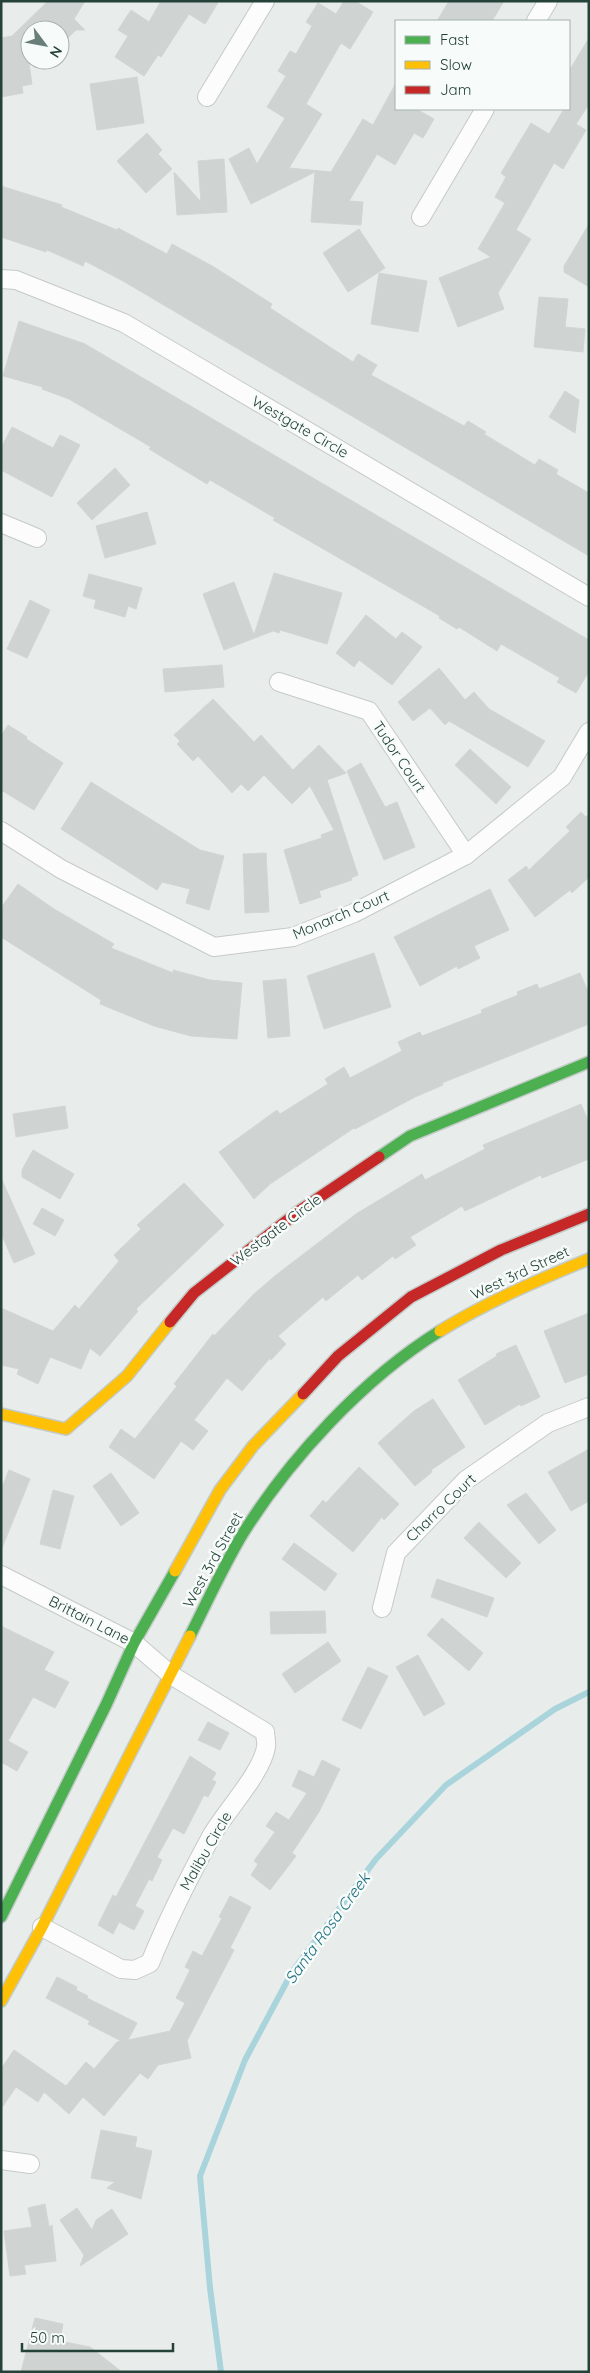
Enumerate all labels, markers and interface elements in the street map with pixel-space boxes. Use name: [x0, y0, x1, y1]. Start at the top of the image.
north arrow: [20, 20, 70, 70]
legend: [395, 20, 570, 110]
text: Fast: [440, 30, 469, 49]
text: N: [46, 43, 66, 61]
text: Slow: [440, 55, 472, 74]
text: Jam: [440, 80, 471, 99]
street label: Westgate Circle: [248, 391, 352, 462]
street label: Tudor Court: [369, 717, 430, 796]
street label: Monarch Court: [290, 886, 392, 943]
street label: Westgate Circle: [227, 1189, 325, 1270]
street label: West 3rd Street: [468, 1241, 572, 1304]
street label: Charro Court: [402, 1470, 480, 1546]
street label: West 3rd Street: [178, 1509, 247, 1611]
street label: Brittain Lane: [46, 1591, 133, 1648]
street label: Malibu Circle: [175, 1808, 236, 1894]
water label: Santa Rosa Creek: [280, 1867, 375, 1987]
scale bar: [22, 2320, 174, 2352]
text: 50 m: [30, 2328, 65, 2347]

